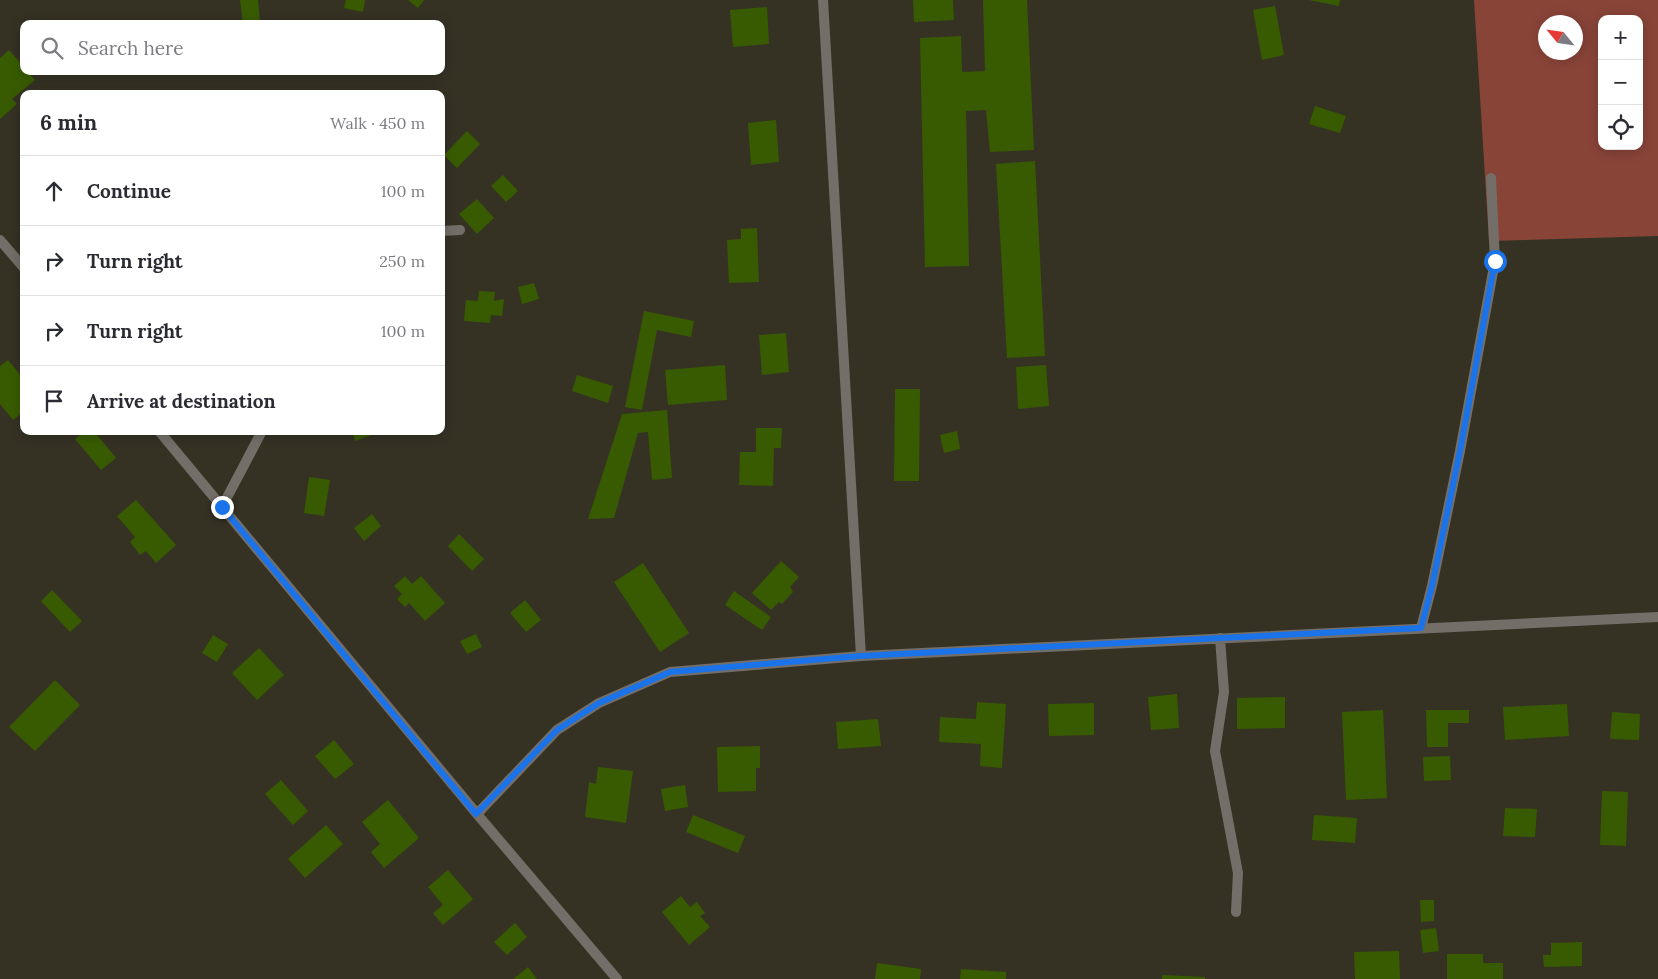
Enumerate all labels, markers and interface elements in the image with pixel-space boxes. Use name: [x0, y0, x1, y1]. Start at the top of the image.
north arrow: [1538, 15, 1583, 60]
map controls: [1598, 15, 1643, 150]
button: +: [1598, 15, 1643, 60]
search box: [20, 20, 445, 75]
icon: search: [38, 34, 66, 62]
text: Search here: [78, 36, 184, 60]
button: −: [1598, 60, 1643, 105]
button: locate: [1598, 105, 1643, 150]
text: 6 min: [40, 109, 97, 136]
text: Walk · 450 m: [330, 113, 425, 133]
icon: ahead: [40, 177, 68, 205]
text: Continue: [87, 179, 171, 203]
text: 100 m: [381, 181, 425, 201]
icon: right: [40, 247, 68, 275]
text: Turn right: [87, 249, 183, 273]
route start: [1484, 250, 1507, 273]
text: 250 m: [379, 251, 425, 271]
icon: right: [40, 317, 68, 345]
text: Turn right: [87, 319, 183, 343]
text: 100 m: [381, 321, 425, 341]
icon: arrive: [40, 387, 68, 415]
text: Arrive at destination: [87, 389, 276, 413]
route end: [211, 496, 234, 519]

